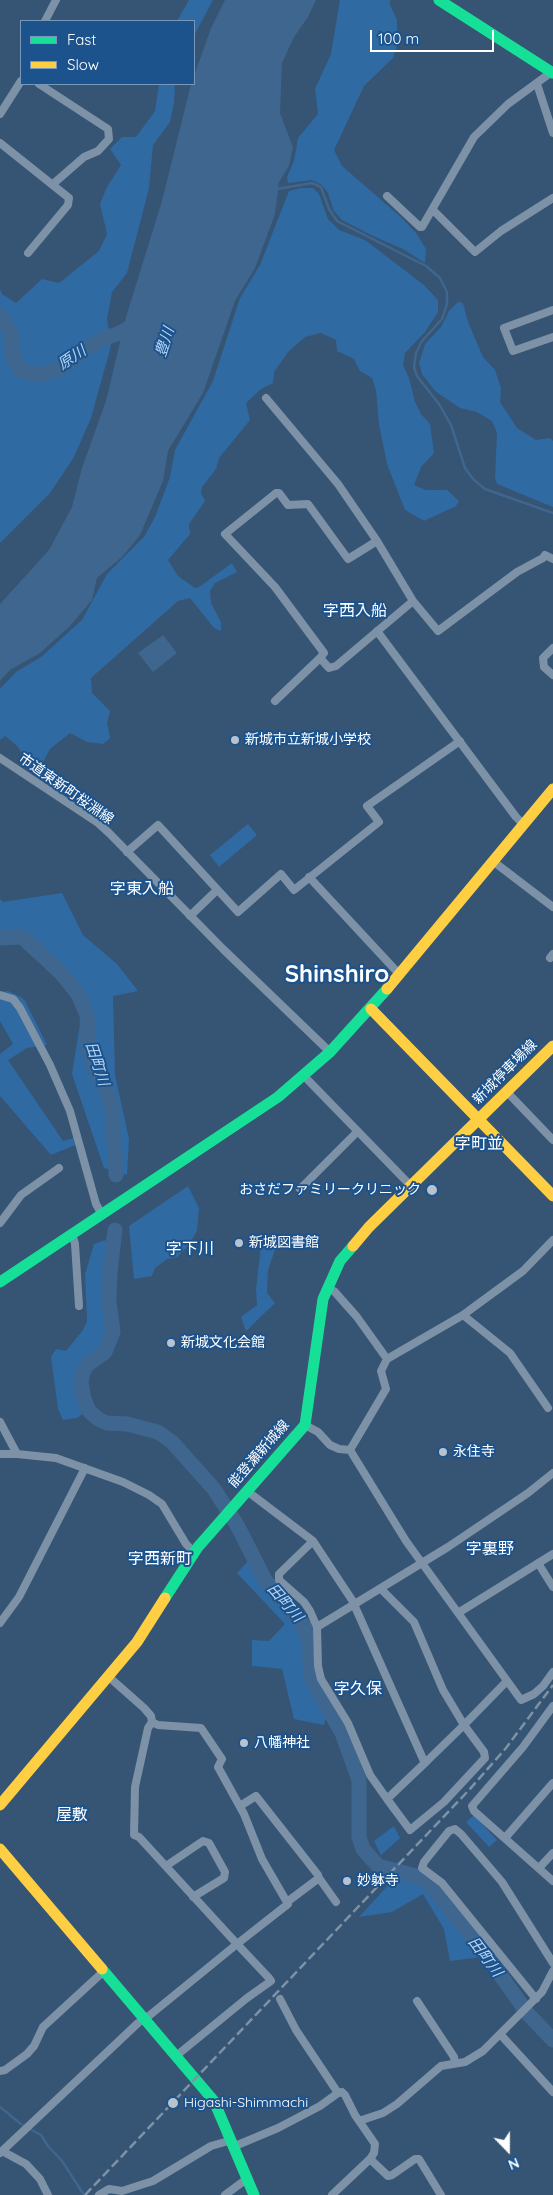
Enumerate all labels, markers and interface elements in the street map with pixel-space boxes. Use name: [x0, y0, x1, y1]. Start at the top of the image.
legend: [20, 20, 195, 85]
scale bar: [373, 20, 497, 52]
text: 100 m: [378, 29, 419, 48]
text: Fast: [67, 30, 96, 49]
text: Slow: [67, 55, 99, 74]
water label: 豊川: [152, 325, 178, 359]
water label: 原川: [55, 342, 89, 374]
district label: 字西入船: [323, 601, 387, 621]
place label: 新城市立新城小学校: [245, 732, 371, 748]
marker: 新城市立新城小学校: [229, 734, 241, 746]
street label: 市道東新町桜淵線: [15, 750, 117, 828]
district label: 字東入船: [110, 879, 174, 899]
district label: Shinshiro: [285, 961, 389, 989]
street label: 新城停車場線: [469, 1036, 541, 1108]
water label: 田町川: [81, 1040, 113, 1088]
district label: 字町並: [455, 1134, 503, 1154]
place label: おさだファミリークリニック: [239, 1182, 421, 1198]
marker: おさだファミリークリニック: [425, 1183, 439, 1197]
place label: 新城図書館: [249, 1235, 319, 1251]
marker: 新城図書館: [233, 1237, 245, 1249]
district label: 字下川: [166, 1239, 214, 1259]
place label: 新城文化会館: [181, 1335, 265, 1351]
marker: 新城文化会館: [165, 1337, 177, 1349]
street label: 能登瀬新城線: [225, 1417, 293, 1491]
place label: 永住寺: [453, 1444, 495, 1460]
marker: 永住寺: [437, 1446, 449, 1458]
district label: 字裏野: [466, 1539, 514, 1559]
district label: 字西新町: [128, 1549, 192, 1569]
water label: 田町川: [263, 1580, 307, 1626]
district label: 字久保: [334, 1679, 382, 1699]
place label: 八幡神社: [254, 1735, 310, 1751]
marker: 八幡神社: [238, 1737, 250, 1749]
district label: 屋敷: [56, 1805, 88, 1825]
place label: 妙躰寺: [357, 1873, 399, 1889]
marker: 妙躰寺: [341, 1875, 353, 1887]
water label: 田町川: [464, 1934, 506, 1980]
place label: Higashi-Shimmachi: [184, 2095, 308, 2111]
marker: Higashi-Shimmachi: [166, 2096, 180, 2110]
north arrow: [483, 2125, 533, 2175]
text: N: [505, 2154, 522, 2174]

